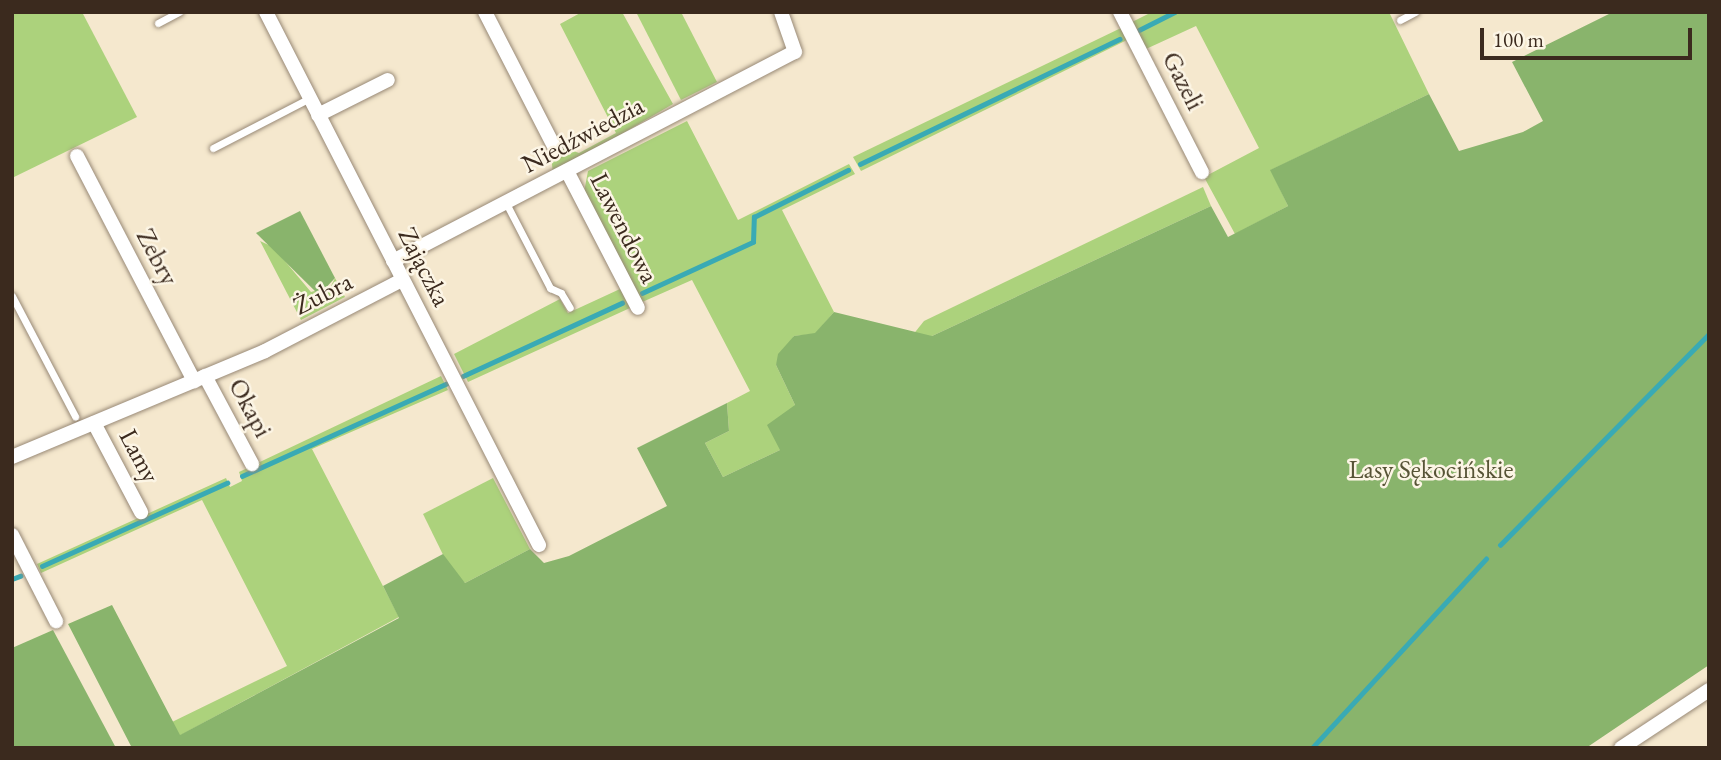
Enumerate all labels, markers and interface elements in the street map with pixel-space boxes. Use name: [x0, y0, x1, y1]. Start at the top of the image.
scale bar: [1483, 14, 1695, 58]
text: 100 m: [1493, 26, 1544, 53]
street label: Gazeli: [1155, 47, 1211, 115]
street label: Niedźwiedzia: [517, 90, 649, 180]
street label: Lawendowa: [583, 168, 665, 288]
street label: Zajączka: [391, 222, 457, 312]
street label: Zebry: [129, 224, 185, 290]
street label: Żubra: [288, 266, 358, 322]
street label: Okapi: [222, 373, 278, 443]
street label: Lamy: [112, 424, 166, 488]
park label: Lasy Sękocińskie: [1348, 454, 1514, 486]

